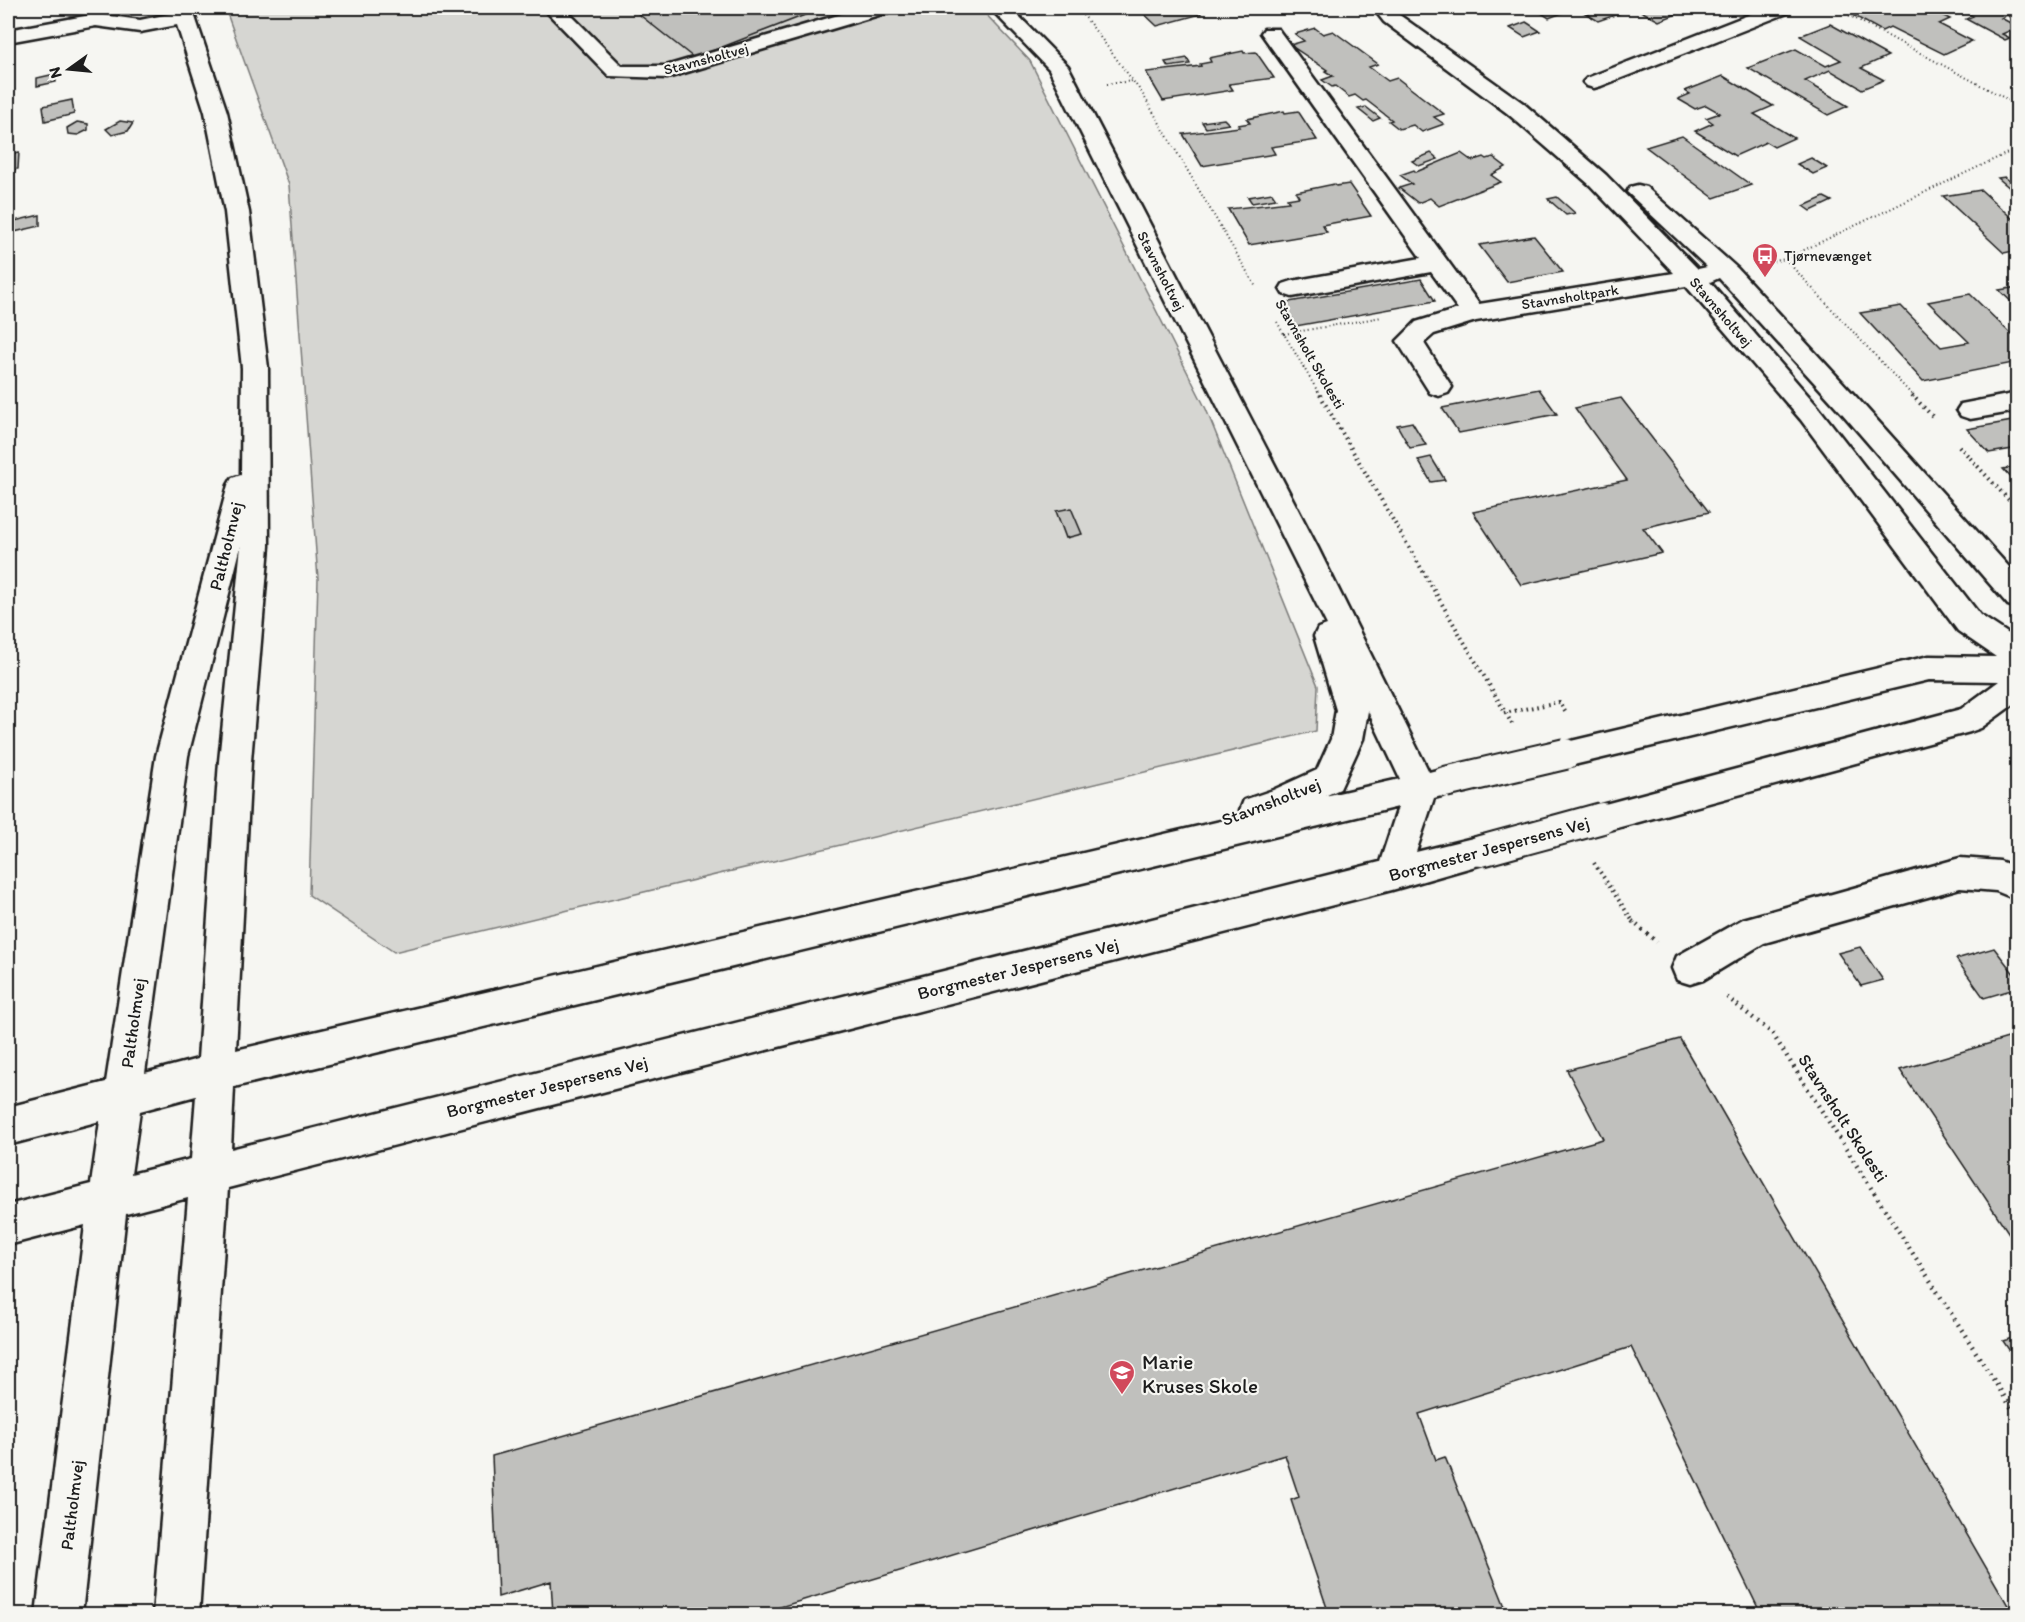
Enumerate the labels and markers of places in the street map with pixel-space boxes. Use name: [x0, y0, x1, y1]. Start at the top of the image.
bus stop icon: Tjørnevænget: [1750, 241, 1780, 279]
place label: Tjørnevænget: [1784, 247, 1872, 265]
place label: Marie Kruses Skole: [1142, 1349, 1258, 1398]
school or university icon: Marie Kruses Skole: [1107, 1358, 1137, 1396]

